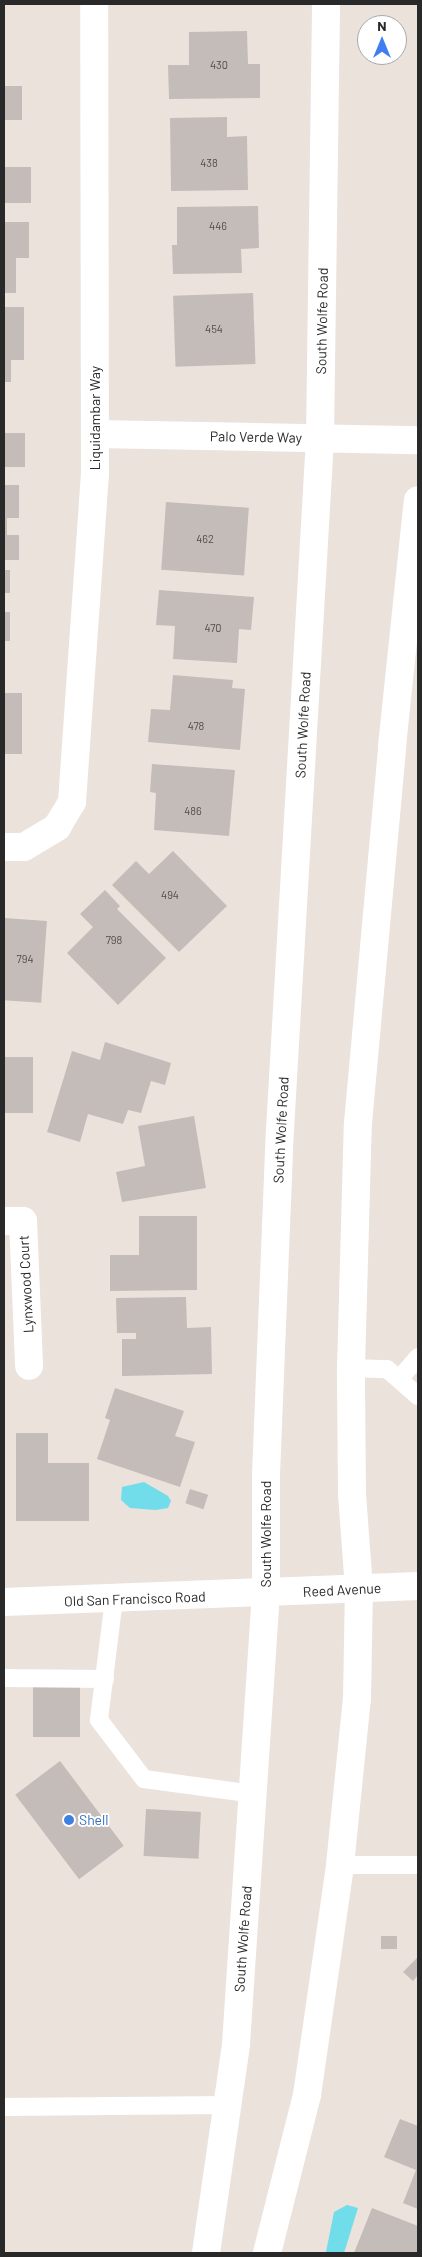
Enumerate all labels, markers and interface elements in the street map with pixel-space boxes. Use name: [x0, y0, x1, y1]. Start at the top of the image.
north arrow: [357, 15, 407, 65]
text: N: [377, 17, 387, 34]
house number: 430: [210, 58, 228, 72]
house number: 438: [200, 156, 218, 170]
house number: 446: [209, 219, 227, 233]
street label: South Wolfe Road: [313, 267, 331, 375]
house number: 454: [205, 322, 223, 336]
street label: Liquidambar Way: [87, 366, 103, 470]
street label: Palo Verde Way: [210, 428, 302, 446]
house number: 462: [196, 532, 214, 546]
house number: 470: [204, 621, 222, 635]
street label: South Wolfe Road: [292, 671, 314, 779]
house number: 478: [188, 719, 204, 733]
house number: 486: [184, 804, 202, 818]
house number: 494: [161, 888, 179, 902]
house number: 798: [106, 933, 122, 947]
house number: 794: [17, 952, 33, 966]
street label: South Wolfe Road: [270, 1076, 292, 1184]
street label: Lynxwood Court: [15, 1235, 37, 1333]
street label: South Wolfe Road: [258, 1481, 274, 1587]
street label: Reed Avenue: [302, 1580, 382, 1600]
street label: Old San Francisco Road: [64, 1588, 206, 1610]
place label: Shell: [79, 1812, 109, 1828]
marker: Shell: [63, 1814, 75, 1826]
street label: South Wolfe Road: [231, 1885, 255, 1993]

